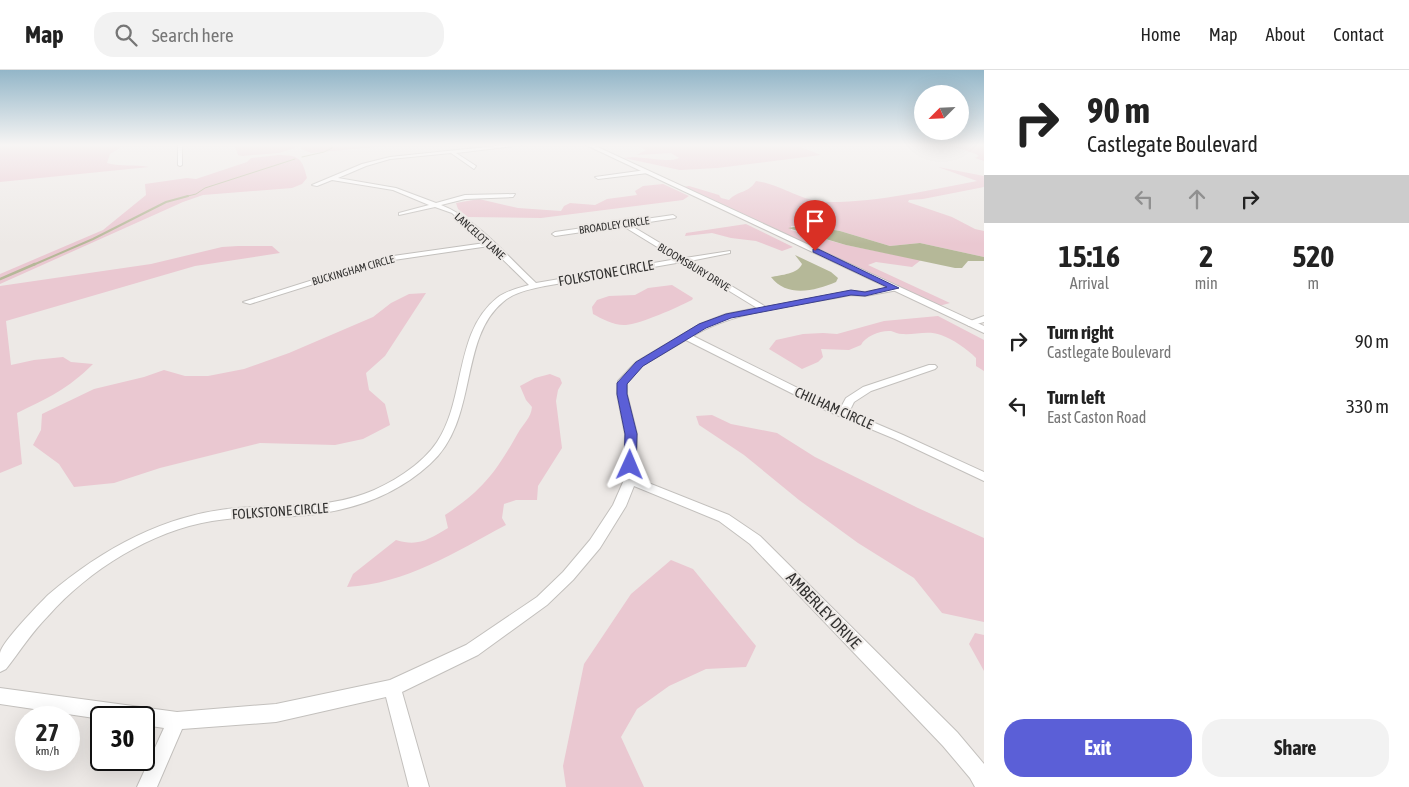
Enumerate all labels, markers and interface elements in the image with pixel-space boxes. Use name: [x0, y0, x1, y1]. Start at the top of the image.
search box: [94, 12, 444, 57]
text: Map: [25, 21, 64, 48]
icon: search: [112, 21, 140, 49]
text: Search here: [152, 24, 234, 46]
text: Home: [1141, 24, 1181, 45]
text: Map: [1209, 24, 1238, 45]
text: About: [1266, 24, 1305, 45]
text: Contact: [1333, 24, 1384, 45]
north arrow: [914, 85, 969, 140]
map controls: [914, 85, 969, 140]
icon: right: [1004, 90, 1069, 155]
text: 90 m: [1087, 90, 1150, 130]
text: Castlegate Boulevard: [1087, 131, 1258, 157]
icon: left: [1130, 185, 1158, 213]
icon: ahead: [1183, 185, 1211, 213]
icon: right: [1236, 185, 1264, 213]
pin: [794, 200, 836, 251]
icon: arrive: [801, 207, 829, 235]
street label: LANCELOT LANE: [453, 210, 508, 262]
street label: BROADLEY CIRCLE: [578, 214, 650, 236]
text: 15:16: [1058, 239, 1120, 273]
text: 2: [1199, 239, 1213, 273]
text: 520: [1292, 239, 1334, 273]
street label: BLOOMSBURY DRIVE: [656, 241, 733, 293]
street label: BUCKINGHAM CIRCLE: [311, 252, 396, 287]
street label: FOLKSTONE CIRCLE: [557, 257, 655, 289]
text: Arrival: [1070, 274, 1109, 292]
text: min: [1195, 274, 1218, 292]
text: m: [1308, 274, 1319, 292]
text: Turn right: [1047, 321, 1114, 343]
icon: right: [1004, 327, 1032, 355]
text: 90 m: [1355, 330, 1389, 352]
text: Castlegate Boulevard: [1047, 343, 1171, 361]
street label: CHILHAM CIRCLE: [792, 384, 876, 432]
text: Turn left: [1047, 386, 1105, 408]
icon: left: [1004, 392, 1032, 420]
text: 330 m: [1346, 395, 1389, 417]
text: East Caston Road: [1047, 408, 1146, 426]
position arrow: [603, 438, 655, 490]
street label: FOLKSTONE CIRCLE: [231, 500, 329, 522]
street label: AMBERLEY DRIVE: [783, 568, 865, 652]
speed limit sign: 30: [90, 706, 155, 771]
text: 27: [36, 718, 59, 746]
button: Exit: [1004, 719, 1192, 777]
button: Share: [1202, 719, 1389, 777]
text: km/h: [36, 744, 59, 758]

